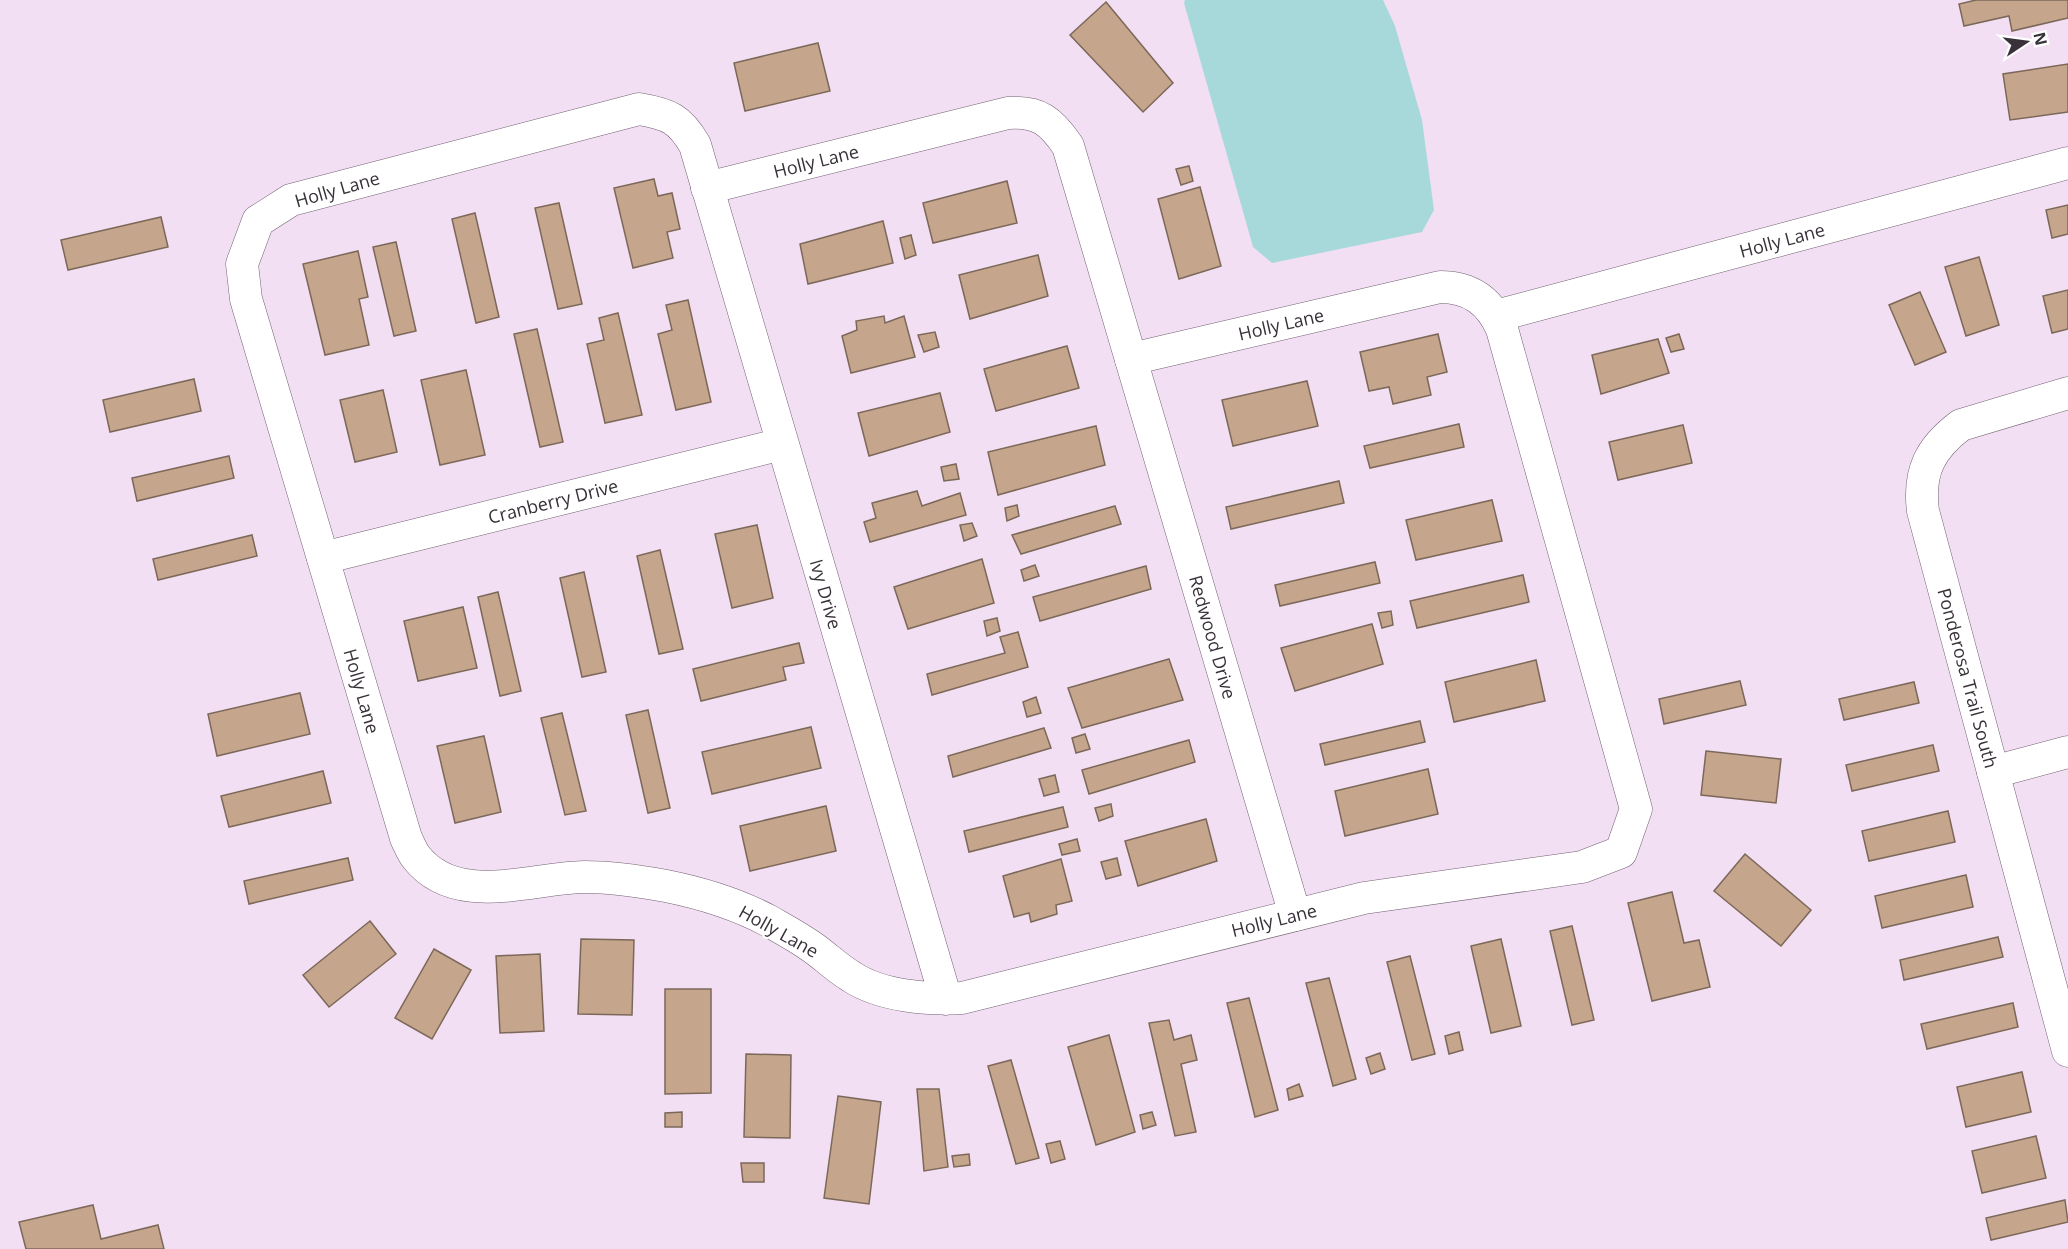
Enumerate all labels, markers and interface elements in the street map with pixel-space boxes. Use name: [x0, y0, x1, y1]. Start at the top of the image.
north arrow: [1996, 12, 2056, 72]
text: N: [2028, 30, 2053, 47]
street label: Holly Lane: [771, 139, 861, 183]
street label: Holly Lane: [292, 165, 382, 213]
street label: Holly Lane: [1737, 217, 1827, 263]
street label: Holly Lane: [1236, 302, 1326, 346]
street label: Cranberry Drive: [485, 473, 621, 529]
street label: Ivy Drive: [805, 556, 847, 632]
street label: Redwood Drive: [1184, 572, 1242, 702]
street label: Ponderosa Trail South: [1932, 585, 2004, 771]
street label: Holly Lane: [338, 646, 386, 736]
street label: Holly Lane: [1229, 898, 1319, 942]
street label: Holly Lane: [735, 899, 823, 963]

